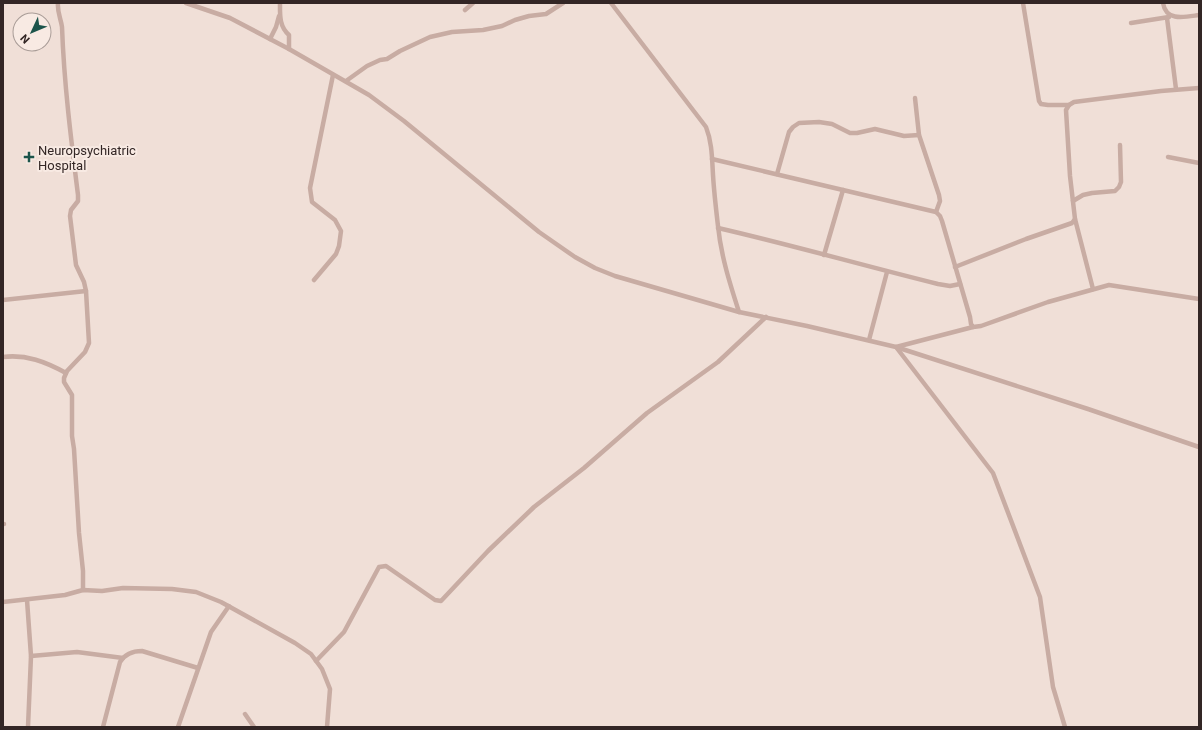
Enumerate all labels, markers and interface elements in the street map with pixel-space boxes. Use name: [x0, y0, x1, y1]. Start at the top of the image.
north arrow: [12, 12, 52, 52]
text: N: [18, 31, 33, 46]
place label: Neuropsychiatric Hospital: [38, 143, 136, 173]
marker: Neuropsychiatric Hospital: [23, 151, 35, 163]

